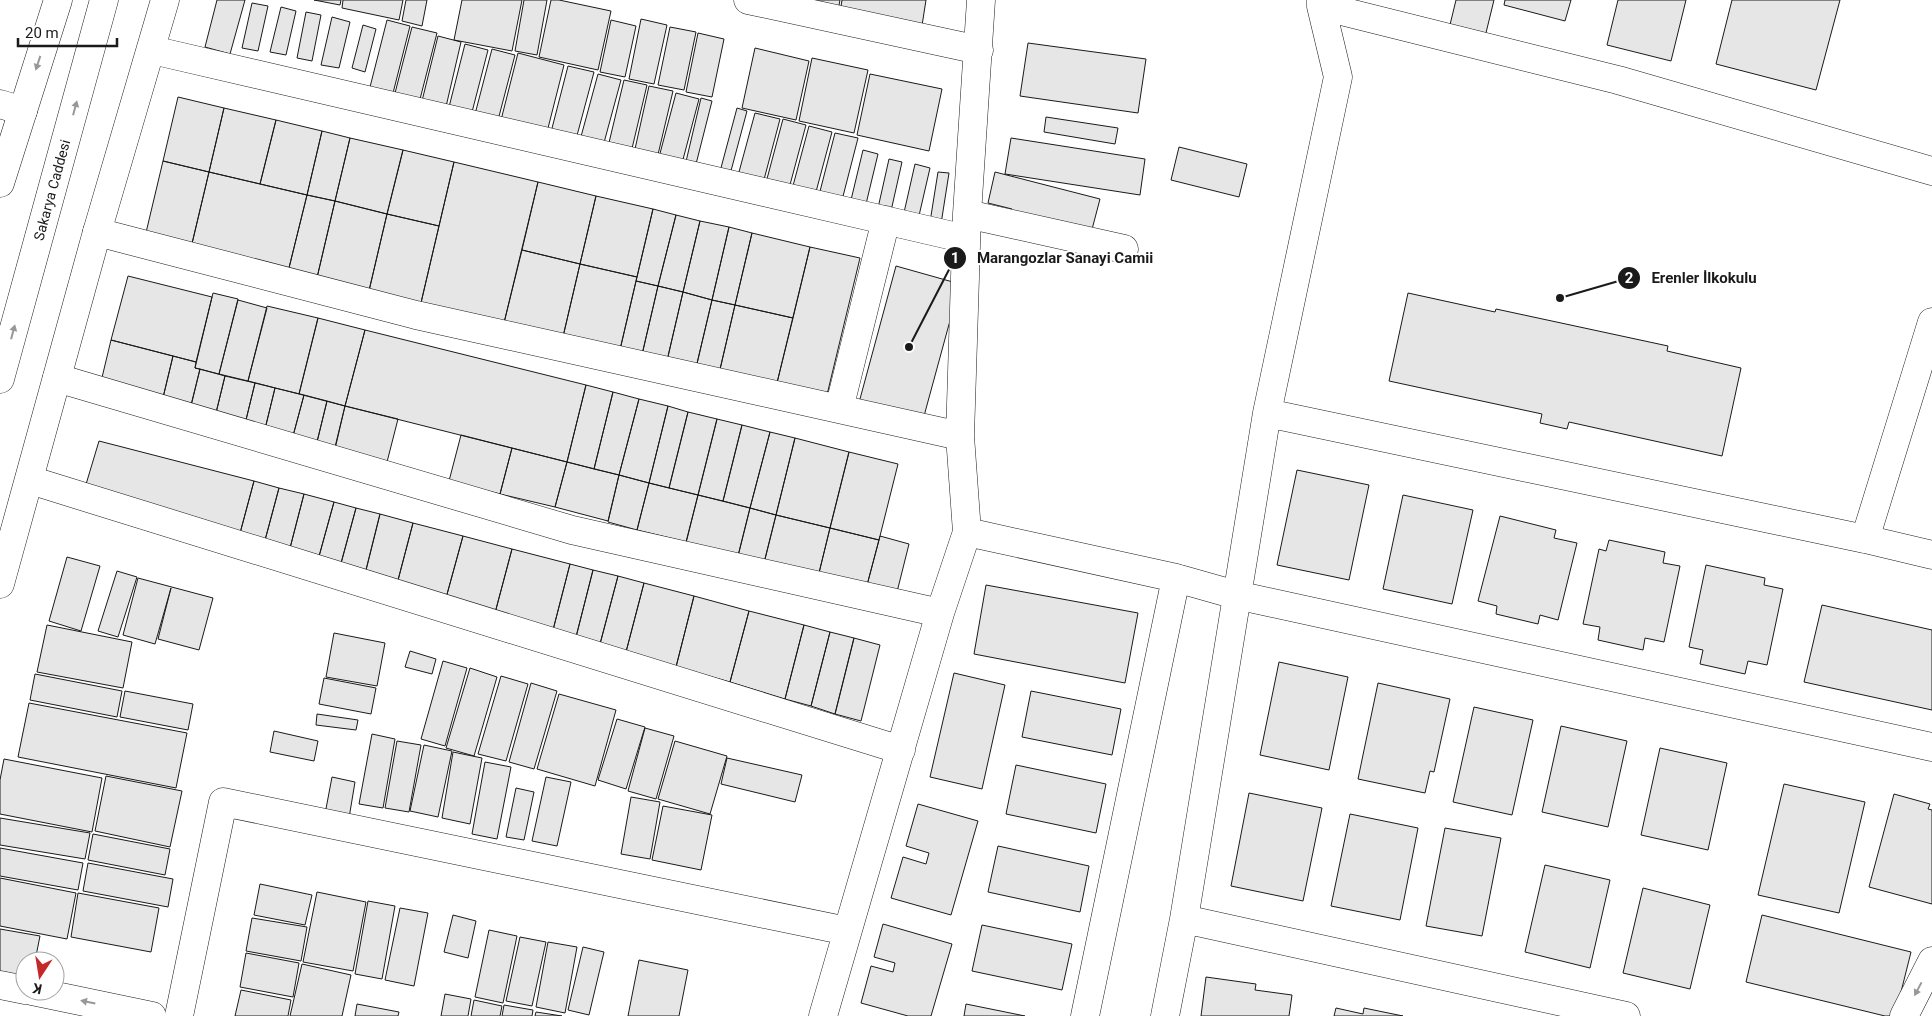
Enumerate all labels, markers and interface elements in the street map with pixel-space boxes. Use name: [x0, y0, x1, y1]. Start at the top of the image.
scale bar: [18, 15, 116, 47]
text: 20 m: [25, 24, 59, 42]
one-way arrow: [34, 56, 42, 71]
one-way arrow: [71, 100, 79, 115]
street label: Sakarya Caddesi: [30, 138, 73, 242]
callout: Marangozlar Sanayi Camii: [942, 243, 1163, 273]
text: 1: [951, 249, 959, 267]
text: Marangozlar Sanayi Camii: [977, 249, 1153, 267]
callout: Erenler İlkokulu: [1617, 263, 1767, 293]
text: 2: [1625, 269, 1634, 287]
text: Erenler İlkokulu: [1651, 269, 1757, 287]
one-way arrow: [9, 324, 17, 339]
north arrow: [15, 951, 65, 1001]
text: K: [31, 980, 43, 997]
one-way arrow: [1914, 981, 1922, 996]
one-way arrow: [80, 998, 95, 1006]

